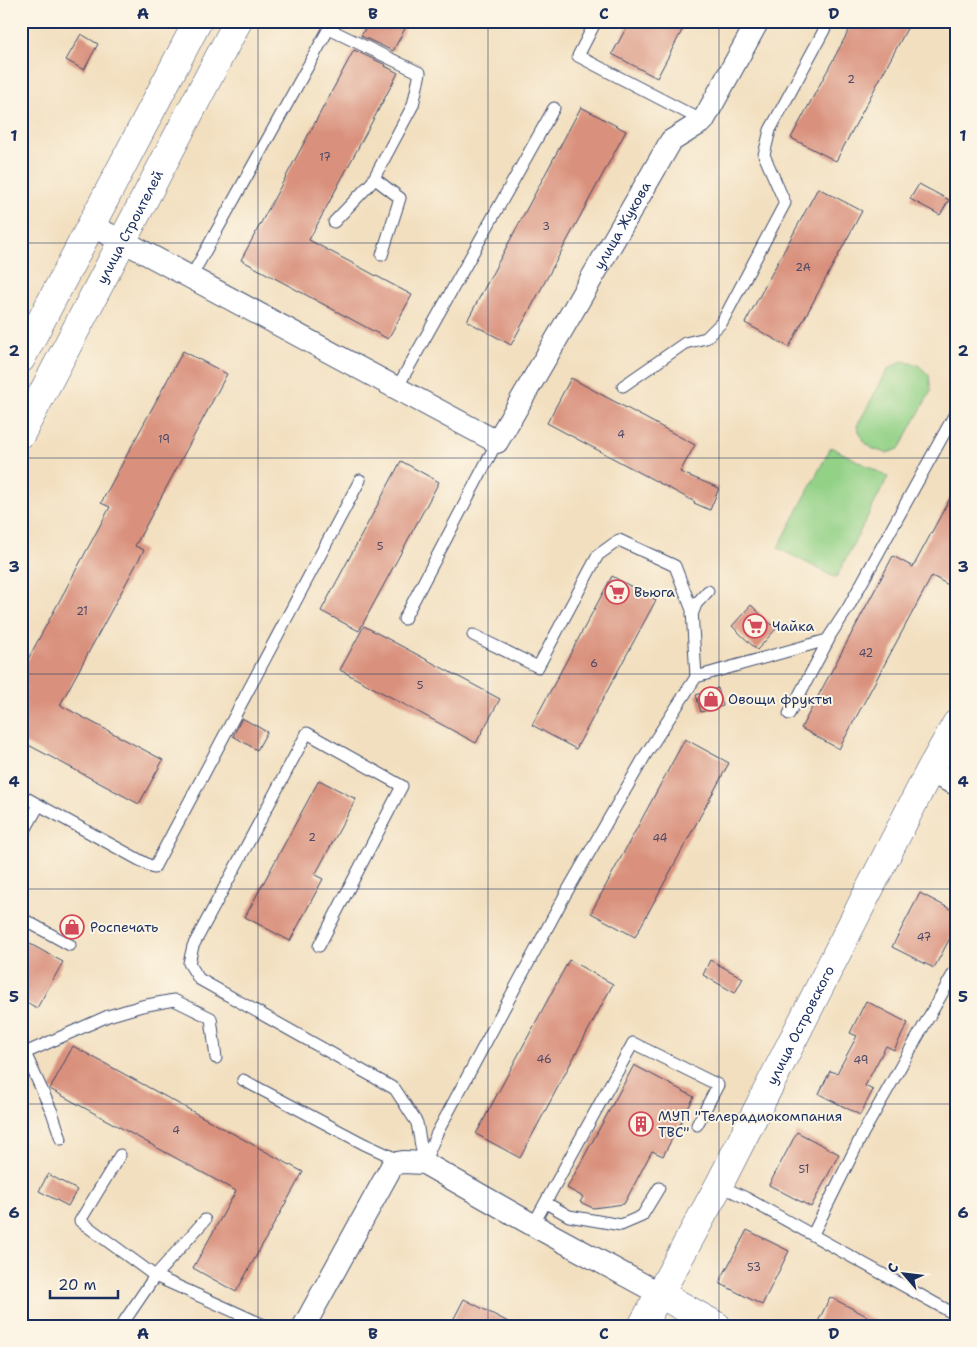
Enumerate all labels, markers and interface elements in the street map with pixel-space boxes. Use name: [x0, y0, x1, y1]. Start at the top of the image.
text: A: [137, 3, 149, 24]
text: B: [368, 3, 378, 24]
text: C: [599, 3, 609, 24]
text: D: [828, 3, 840, 24]
house number: 2: [847, 72, 855, 87]
text: 1: [10, 125, 18, 146]
text: 1: [959, 125, 967, 146]
house number: 17: [319, 150, 331, 165]
street label: улица Строителей: [93, 167, 167, 287]
street label: улица Жукова: [590, 178, 655, 273]
house number: 3: [542, 219, 550, 234]
house number: 2А: [795, 260, 811, 275]
text: 2: [8, 340, 20, 361]
text: 2: [957, 340, 969, 361]
house number: 4: [617, 427, 625, 442]
house number: 19: [158, 432, 170, 447]
house number: 5: [377, 539, 384, 554]
text: 3: [8, 556, 20, 577]
text: 3: [957, 556, 969, 577]
supermarket icon: Вьюга: [604, 579, 630, 605]
place label: Вьюга: [634, 583, 675, 601]
house number: 21: [76, 604, 88, 619]
supermarket icon: Чайка: [742, 613, 768, 639]
place label: Чайка: [772, 617, 814, 635]
house number: 42: [859, 646, 873, 661]
house number: 6: [590, 656, 598, 671]
house number: 5: [417, 678, 424, 693]
shop icon: Овощи фрукты: [698, 686, 724, 712]
place label: Овощи фрукты: [728, 690, 832, 708]
text: 4: [8, 771, 20, 792]
text: 4: [957, 771, 969, 792]
house number: 2: [308, 830, 316, 845]
house number: 44: [652, 831, 668, 846]
shop icon: Роспечать: [59, 914, 85, 940]
place label: Роспечать: [90, 918, 158, 936]
house number: 47: [917, 930, 932, 945]
street label: улица Островского: [763, 963, 838, 1088]
text: 5: [9, 986, 19, 1007]
text: 5: [958, 986, 968, 1007]
house number: 46: [536, 1052, 552, 1067]
house number: 49: [854, 1053, 868, 1068]
place label: МУП "Телерадиокомпания ТВС": [658, 1107, 842, 1141]
building icon: МУП "Телерадиокомпания ТВС": [628, 1111, 654, 1137]
house number: 4: [172, 1123, 180, 1138]
house number: 51: [799, 1162, 809, 1177]
text: 6: [8, 1202, 20, 1223]
text: 6: [957, 1202, 969, 1223]
north arrow: [880, 1250, 930, 1300]
house number: 53: [747, 1260, 761, 1275]
text: С: [883, 1260, 902, 1276]
scale bar: [50, 1267, 118, 1299]
text: 20 m: [58, 1275, 97, 1295]
text: A: [137, 1323, 149, 1344]
text: B: [368, 1323, 378, 1344]
text: C: [599, 1323, 609, 1344]
text: D: [828, 1323, 840, 1344]

